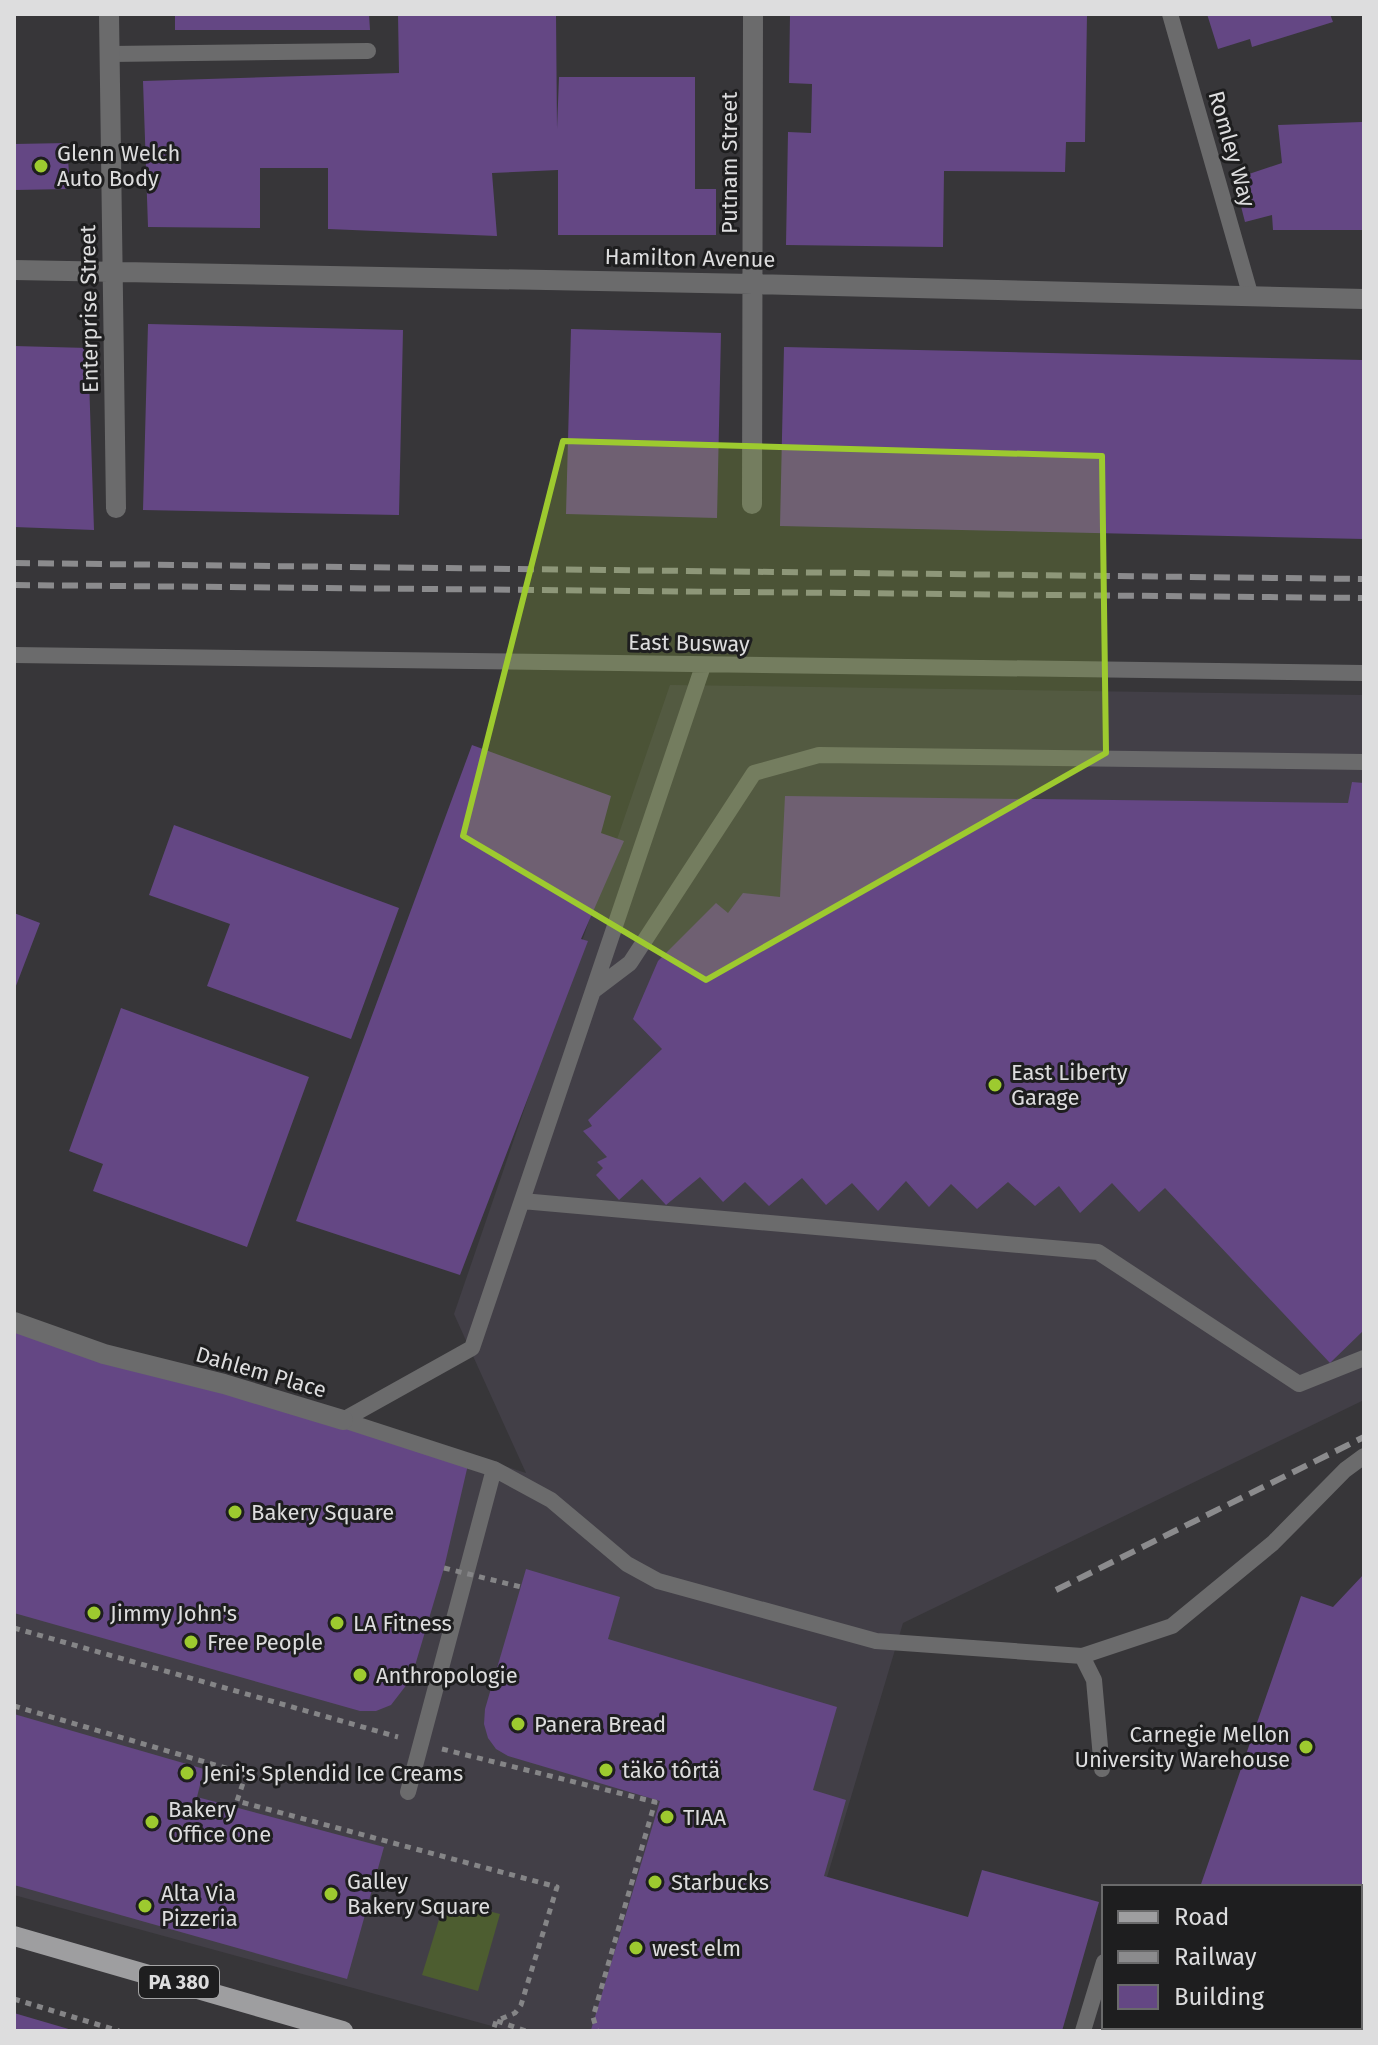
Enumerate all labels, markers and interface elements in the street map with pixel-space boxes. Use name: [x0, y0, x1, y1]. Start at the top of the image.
street label: Romley Way: [1203, 88, 1261, 210]
street label: Putnam Street: [716, 92, 743, 234]
place label: Glenn Welch Auto Body: [57, 140, 181, 192]
marker: Glenn Welch Auto Body: [32, 157, 50, 175]
street label: Enterprise Street: [74, 225, 104, 393]
street label: Hamilton Avenue: [604, 243, 776, 273]
street label: East Busway: [628, 628, 750, 658]
place label: East Liberty Garage: [1011, 1059, 1128, 1111]
marker: East Liberty Garage: [986, 1076, 1004, 1094]
street label: Dahlem Place: [193, 1340, 329, 1404]
place label: Bakery Square: [251, 1499, 394, 1526]
marker: Bakery Square: [226, 1503, 244, 1521]
place label: Jimmy John's: [110, 1600, 237, 1627]
marker: Jimmy John's: [85, 1604, 103, 1622]
place label: LA Fitness: [353, 1610, 452, 1637]
marker: LA Fitness: [328, 1614, 346, 1632]
place label: Free People: [207, 1629, 323, 1656]
marker: Free People: [182, 1633, 200, 1651]
place label: Anthropologie: [376, 1662, 518, 1689]
marker: Anthropologie: [351, 1666, 369, 1684]
place label: Panera Bread: [534, 1711, 666, 1738]
marker: Panera Bread: [509, 1715, 527, 1733]
place label: Carnegie Mellon University Warehouse: [1074, 1721, 1290, 1773]
marker: Carnegie Mellon University Warehouse: [1297, 1738, 1315, 1756]
place label: täkō tôrtä: [622, 1757, 720, 1784]
place label: Jeni's Splendid Ice Creams: [203, 1760, 463, 1787]
marker: täkō tôrtä: [597, 1761, 615, 1779]
marker: Jeni's Splendid Ice Creams: [178, 1764, 196, 1782]
place label: Bakery Office One: [168, 1796, 271, 1848]
place label: TIAA: [683, 1804, 726, 1831]
marker: TIAA: [658, 1808, 676, 1826]
marker: Bakery Office One: [143, 1813, 161, 1831]
place label: Galley Bakery Square: [347, 1868, 490, 1920]
place label: Starbucks: [671, 1869, 769, 1896]
marker: Starbucks: [646, 1873, 664, 1891]
place label: Alta Via Pizzeria: [161, 1880, 238, 1932]
marker: Galley Bakery Square: [322, 1885, 340, 1903]
legend: [1102, 1885, 1362, 2029]
marker: Alta Via Pizzeria: [136, 1897, 154, 1915]
text: Road: [1174, 1903, 1229, 1931]
place label: west elm: [652, 1935, 741, 1962]
marker: west elm: [627, 1939, 645, 1957]
text: Railway: [1174, 1943, 1257, 1971]
road number: PA 380: [139, 1966, 219, 1998]
text: Building: [1174, 1983, 1264, 2011]

